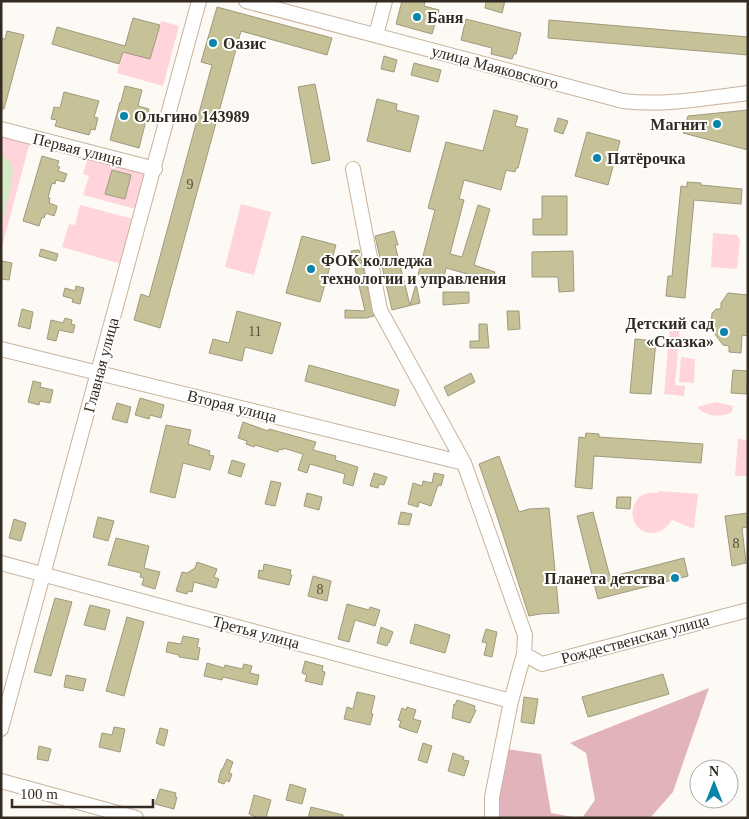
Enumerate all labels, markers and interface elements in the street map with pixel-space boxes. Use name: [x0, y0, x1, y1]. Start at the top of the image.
place label: Баня: [427, 9, 464, 26]
marker: Баня: [411, 11, 423, 23]
place label: Оазис: [223, 35, 266, 52]
marker: Оазис: [207, 37, 219, 49]
street label: улица Маяковского: [429, 42, 560, 93]
place label: Ольгино 143989: [134, 108, 250, 125]
marker: Ольгино 143989: [118, 110, 130, 122]
place label: Магнит: [650, 116, 707, 133]
marker: Магнит: [711, 118, 723, 130]
street label: Первая улица: [31, 130, 125, 169]
place label: Пятёрочка: [607, 150, 686, 168]
marker: Пятёрочка: [591, 152, 603, 164]
house number: 9: [187, 177, 194, 192]
place label: ФОК колледжа технологии и управления: [321, 252, 507, 288]
marker: ФОК колледжа технологии и управления: [305, 263, 317, 275]
place label: Детский сад «Сказка»: [625, 315, 714, 350]
street label: Главная улица: [80, 316, 123, 414]
house number: 11: [248, 324, 262, 339]
marker: Детский сад «Сказка»: [718, 326, 730, 338]
street label: Вторая улица: [185, 387, 278, 426]
house number: 8: [733, 536, 740, 551]
place label: Планета детства: [544, 570, 665, 587]
marker: Планета детства: [669, 572, 681, 584]
house number: 8: [317, 582, 324, 597]
street label: Рождественская улица: [559, 611, 711, 668]
street label: Третья улица: [210, 612, 301, 653]
north arrow: [689, 759, 739, 809]
text: N: [709, 764, 719, 779]
scale bar: [12, 776, 154, 808]
text: 100 m: [20, 786, 58, 802]

